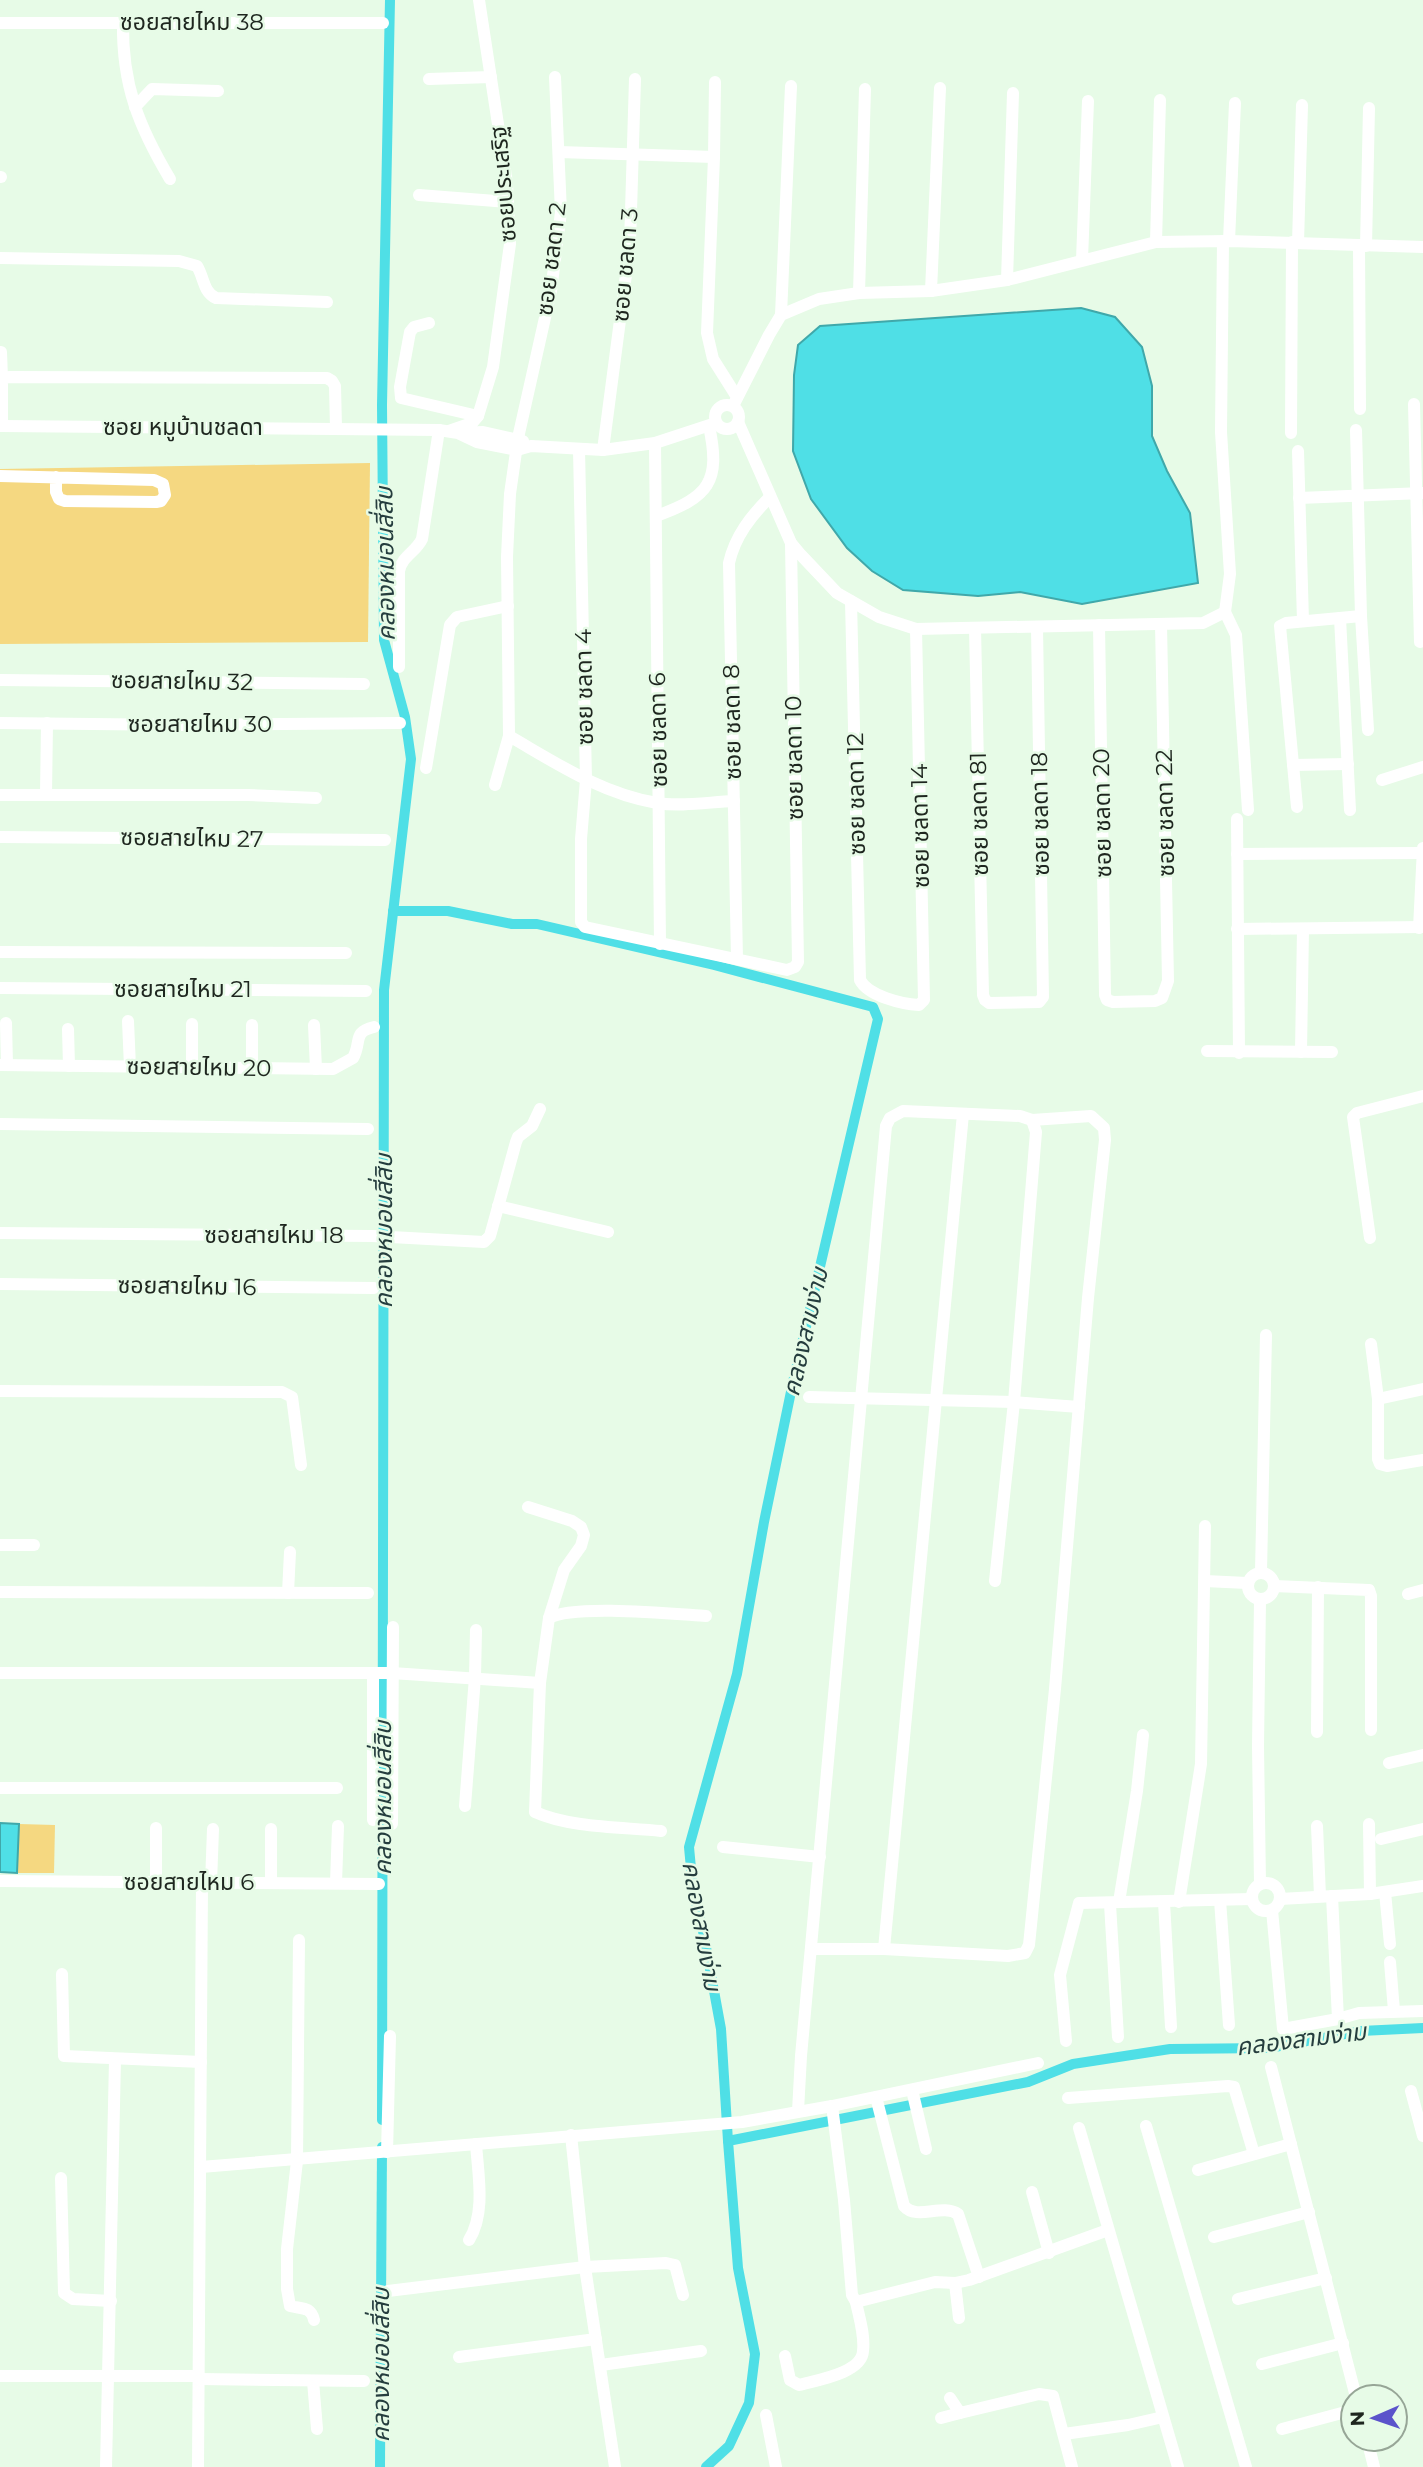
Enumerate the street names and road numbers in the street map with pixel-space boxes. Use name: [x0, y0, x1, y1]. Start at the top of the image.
street label: ซอยสายไหม 38: [120, 8, 264, 36]
street label: ซอยประเสริฐ: [484, 125, 522, 243]
street label: ซอย ชลดา 2: [530, 201, 572, 317]
street label: ซอย ชลดา 3: [606, 207, 644, 323]
street label: ซอย หมูบ้านชลดา: [103, 413, 263, 442]
street label: ซอย ชลดา 4: [569, 629, 599, 745]
street label: ซอย ชลดา 8: [717, 664, 747, 780]
street label: ซอยสายไหม 32: [111, 666, 253, 696]
street label: ซอย ชลดา 6: [643, 672, 673, 788]
street label: ซอย ชลดา 10: [779, 695, 809, 821]
street label: ซอยสายไหม 30: [128, 710, 272, 738]
street label: ซอย ชลดา 12: [841, 733, 871, 855]
street label: ซอย ชลดา 20: [1087, 748, 1117, 878]
street label: ซอย ชลดา 22: [1150, 749, 1180, 877]
street label: ซอย ชลดา 81: [964, 752, 994, 876]
street label: ซอย ชลดา 18: [1025, 752, 1055, 876]
street label: ซอย ชลดา 14: [905, 764, 935, 888]
street label: ซอยสายไหม 27: [120, 823, 264, 853]
street label: ซอยสายไหม 21: [114, 975, 252, 1003]
street label: ซอยสายไหม 20: [126, 1052, 272, 1082]
street label: ซอยสายไหม 18: [204, 1221, 344, 1249]
street label: ซอยสายไหม 16: [117, 1271, 257, 1301]
street label: ซอยสายไหม 6: [124, 1868, 254, 1896]

